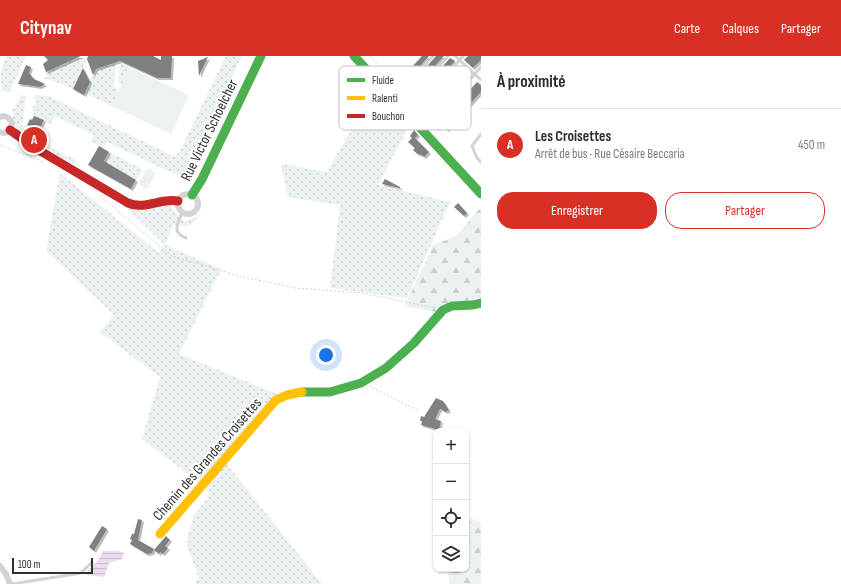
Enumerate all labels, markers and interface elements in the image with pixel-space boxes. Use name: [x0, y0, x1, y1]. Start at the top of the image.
text: Citynav: [20, 17, 72, 40]
text: Carte: [674, 20, 700, 37]
text: Calques: [722, 20, 759, 37]
text: Partager: [781, 20, 821, 37]
legend: [339, 66, 471, 130]
text: À proximité: [497, 72, 565, 92]
text: Fluide: [372, 74, 394, 87]
street label: Rue Victor Schoelcher: [177, 76, 243, 184]
text: Ralenti: [372, 92, 398, 105]
text: Bouchon: [372, 110, 405, 123]
pin: A: [21, 125, 47, 155]
text: Les Croisettes: [535, 127, 611, 146]
text: A: [507, 137, 513, 153]
text: 450 m: [798, 137, 825, 153]
text: Arrêt de bus · Rue Césaire Beccaria: [535, 146, 685, 162]
button: Enregistrer: [497, 192, 657, 229]
button: Partager: [665, 192, 825, 229]
your location: [316, 345, 336, 365]
street label: Chemin des Grandes Croisettes: [149, 394, 266, 525]
map controls: [433, 428, 469, 572]
button: +: [433, 428, 469, 464]
button: −: [433, 464, 469, 500]
button: locate: [433, 500, 469, 536]
button: layers: [433, 536, 469, 572]
scale bar: [12, 556, 93, 575]
text: 100 m: [18, 558, 40, 571]

